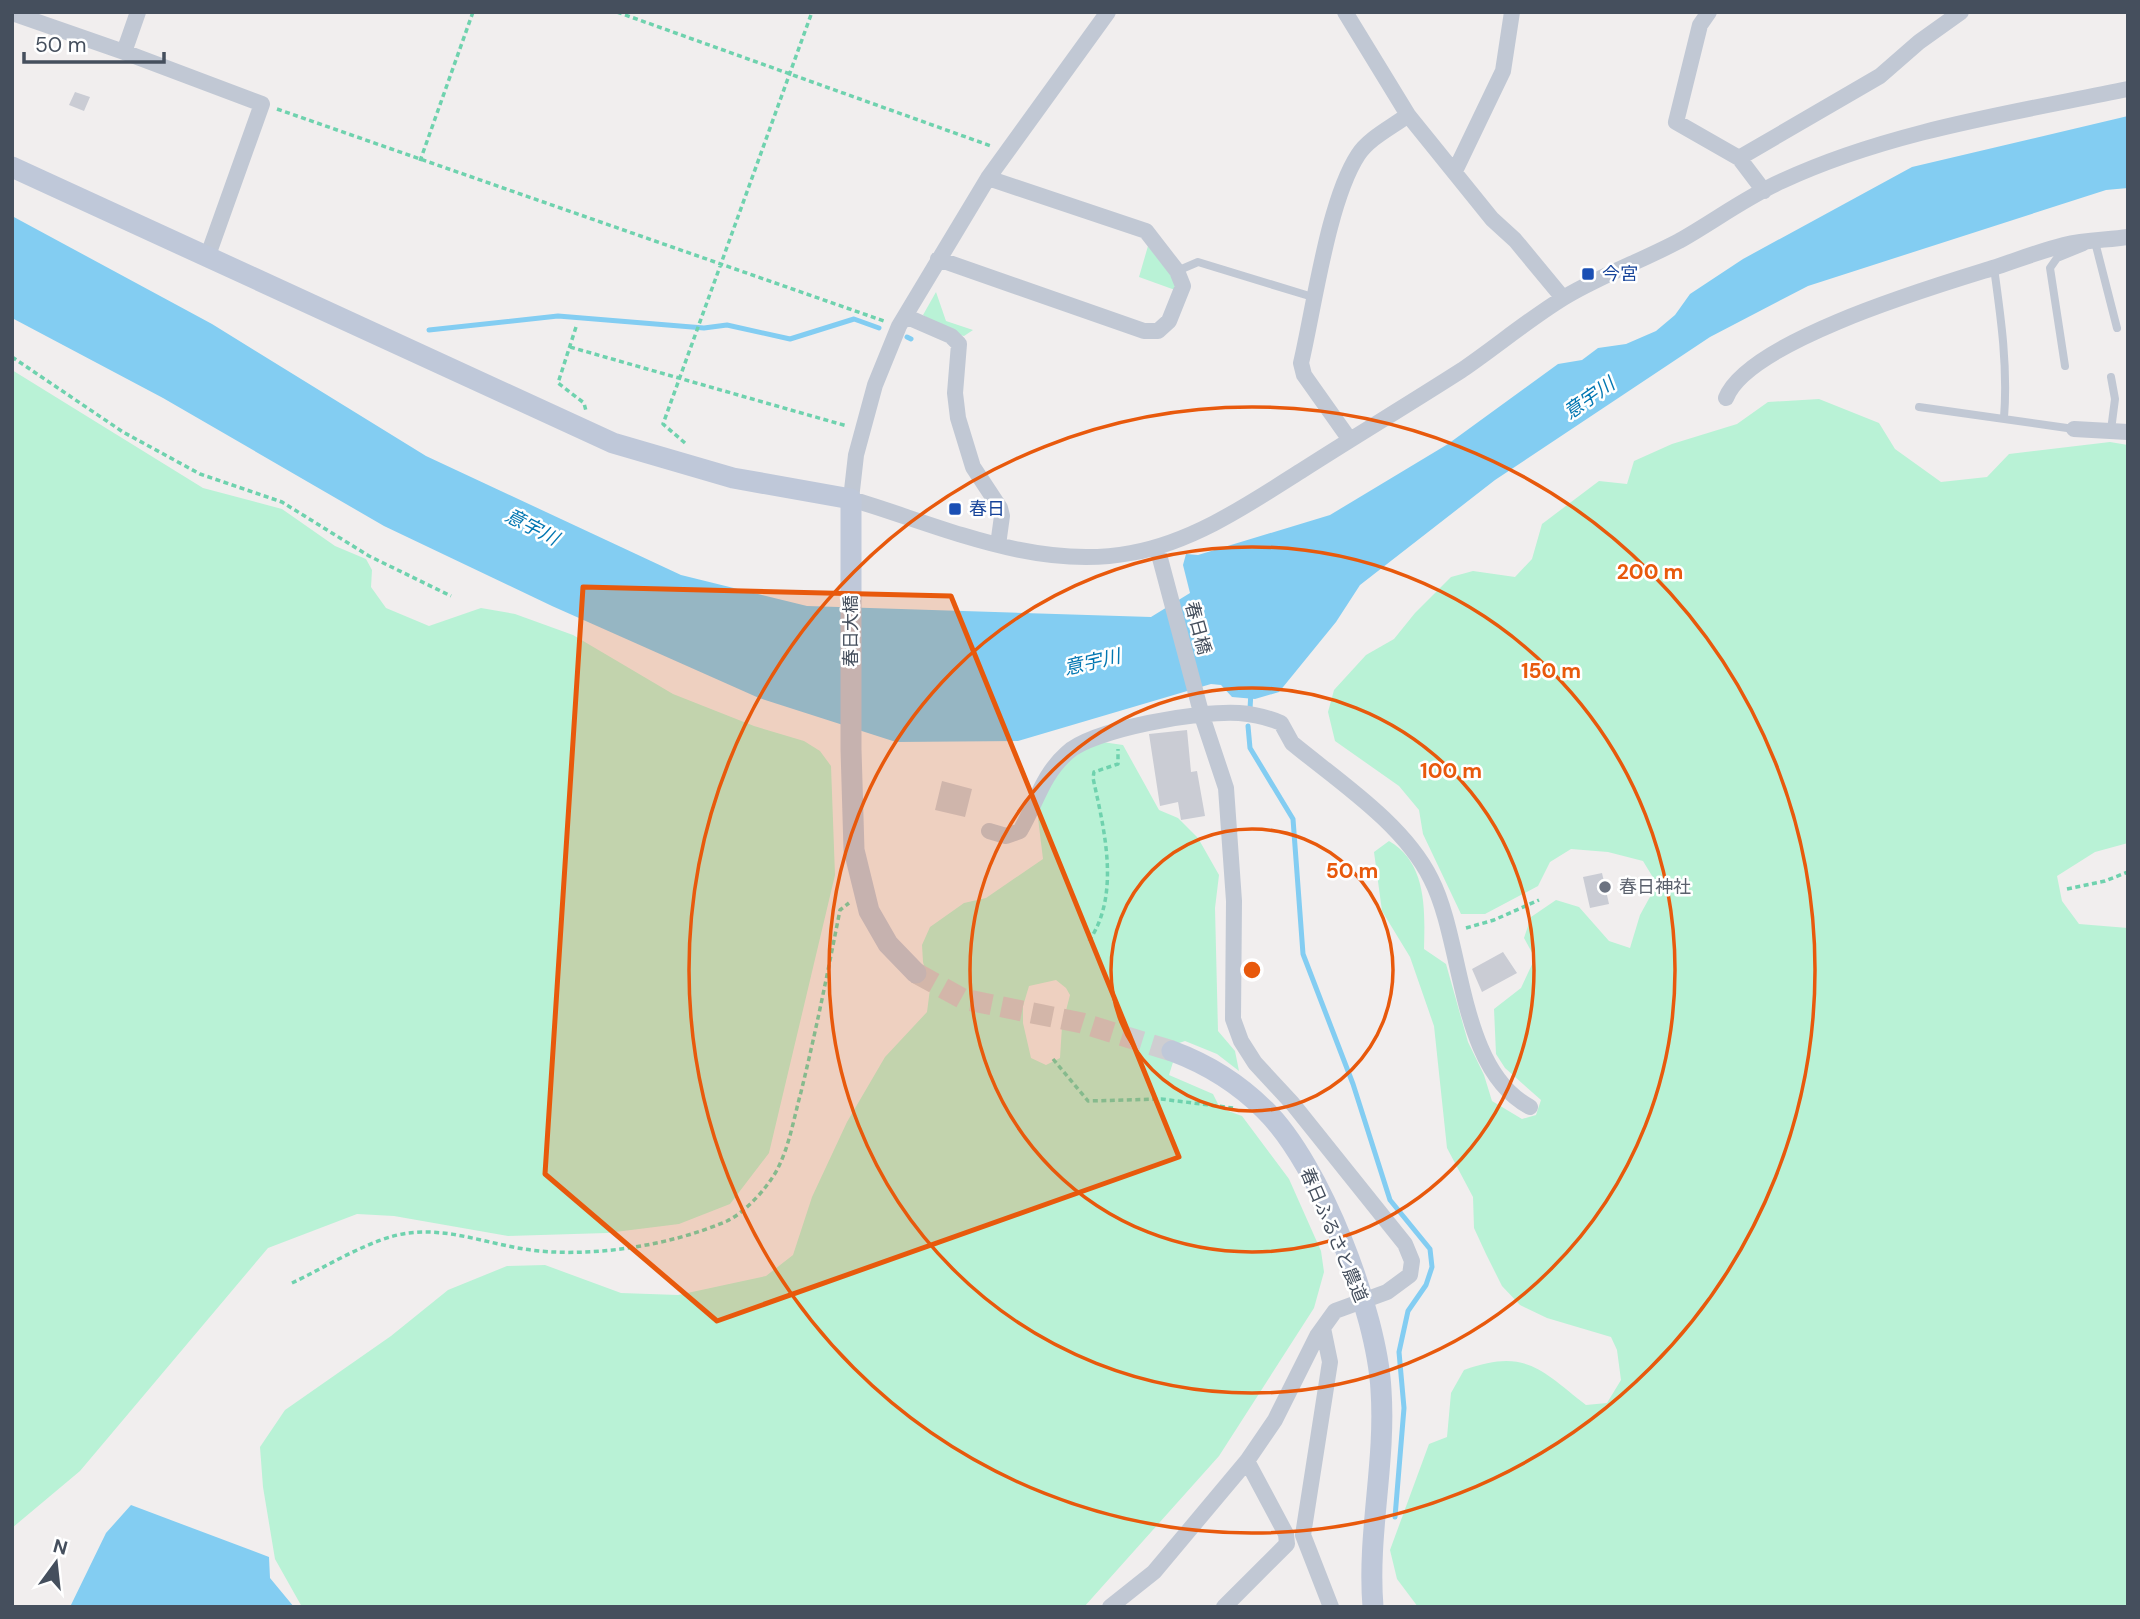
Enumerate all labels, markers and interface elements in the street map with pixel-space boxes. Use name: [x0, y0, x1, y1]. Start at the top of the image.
scale bar: [24, 21, 164, 65]
text: 50 m: [35, 31, 86, 59]
place label: 今宮: [1602, 262, 1638, 286]
marker: 今宮: [1580, 266, 1596, 282]
water label: 意宇川: [1558, 370, 1621, 425]
place label: 春日: [969, 497, 1005, 521]
marker: 春日: [947, 501, 963, 517]
water label: 意宇川: [501, 503, 565, 552]
text: 200 m: [1617, 558, 1683, 586]
street label: 春日大橋: [839, 595, 863, 667]
street label: 春日橋: [1179, 599, 1217, 657]
water label: 意宇川: [1061, 643, 1125, 681]
text: 150 m: [1521, 657, 1581, 685]
text: 100 m: [1420, 757, 1482, 785]
text: 50 m: [1326, 857, 1378, 885]
place label: 春日神社: [1619, 875, 1691, 899]
marker: 春日神社: [1597, 879, 1613, 895]
centre of rings: [1240, 958, 1264, 982]
street label: 春日ふるさと農道: [1295, 1164, 1373, 1306]
north arrow: [21, 1528, 91, 1598]
text: N: [50, 1533, 70, 1561]

